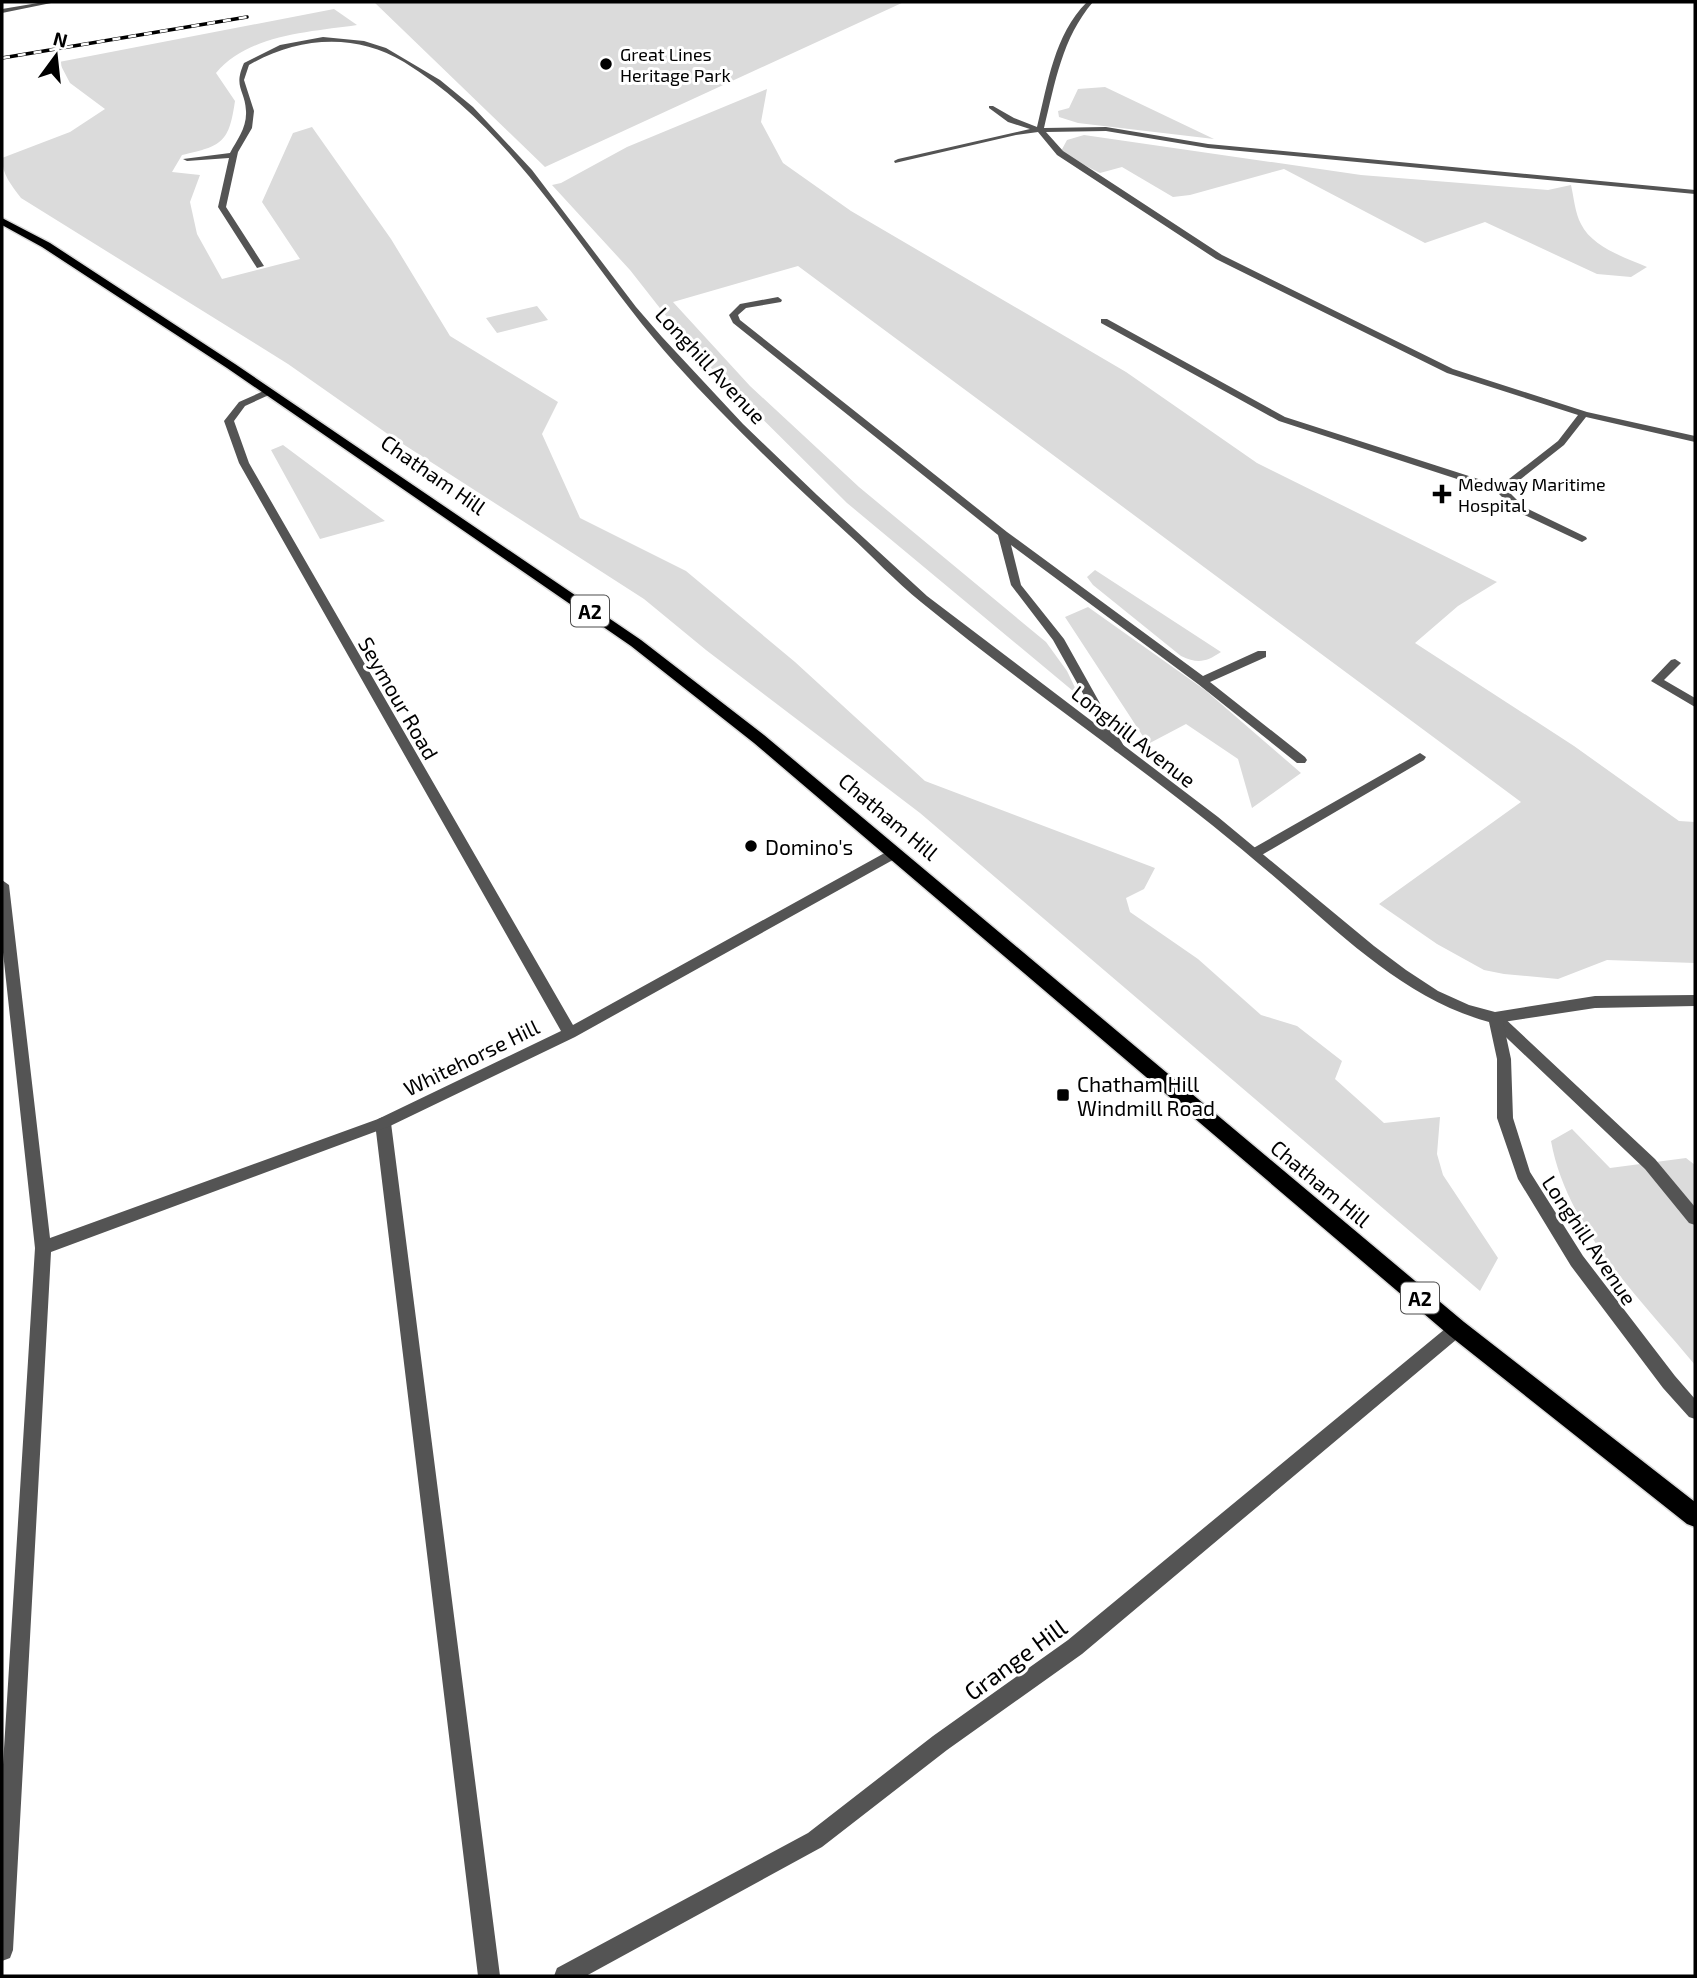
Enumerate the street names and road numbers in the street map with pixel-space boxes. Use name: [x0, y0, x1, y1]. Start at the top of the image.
street label: Longhill Avenue: [651, 301, 771, 429]
street label: Chatham Hill: [377, 429, 492, 520]
road number: A2: [571, 596, 609, 626]
street label: Seymour Road: [354, 632, 444, 764]
street label: Longhill Avenue: [1067, 680, 1201, 792]
street label: Chatham Hill: [834, 767, 944, 865]
street label: Whitehorse Hill: [399, 1013, 543, 1101]
street label: Chatham Hill: [1266, 1134, 1376, 1232]
street label: Longhill Avenue: [1538, 1171, 1642, 1309]
road number: A2: [1401, 1282, 1439, 1314]
street label: Grange Hill: [958, 1612, 1072, 1706]

